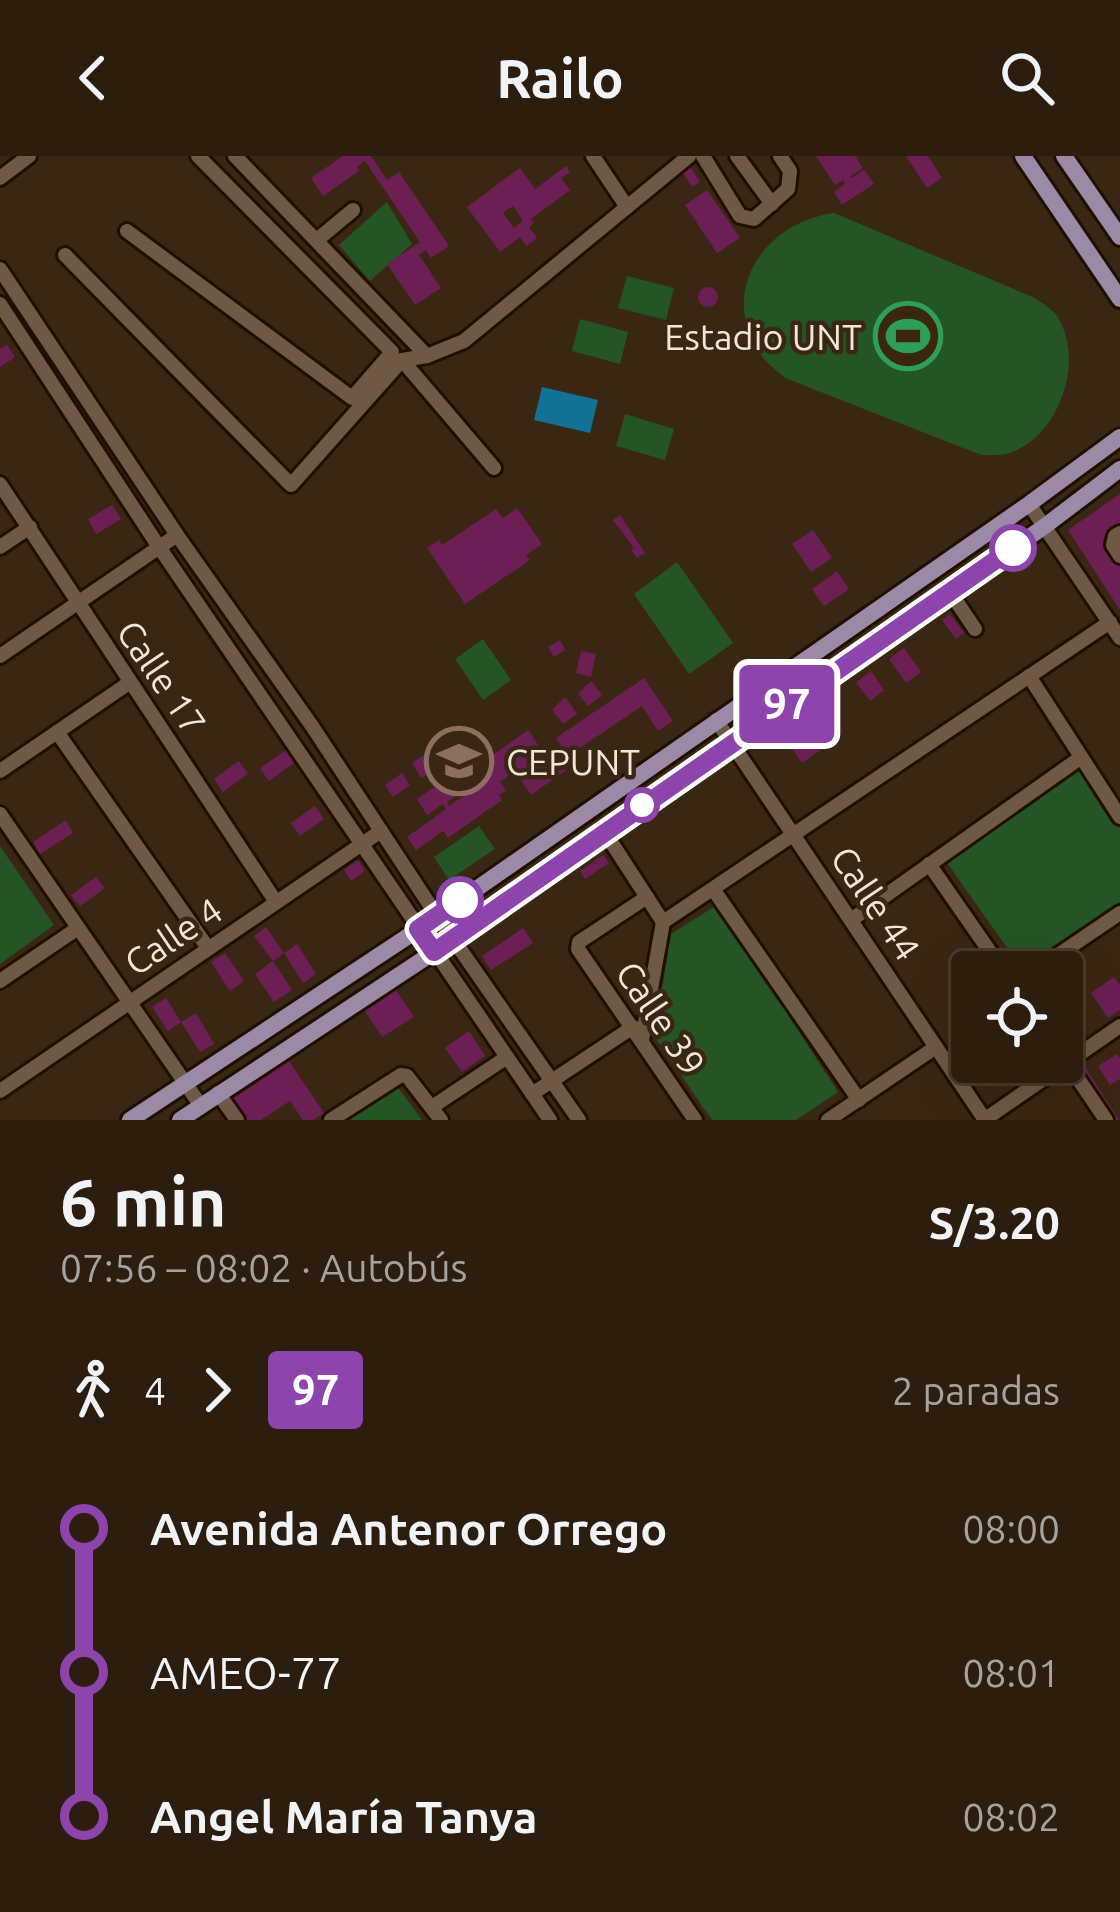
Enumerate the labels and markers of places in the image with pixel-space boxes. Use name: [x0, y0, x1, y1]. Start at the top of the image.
sports icon: Estadio UNT: [873, 301, 943, 371]
place label: Estadio UNT: [664, 316, 862, 357]
unlabelled marker: [991, 526, 1035, 570]
school or university icon: CEPUNT: [424, 726, 494, 796]
place label: CEPUNT: [506, 741, 640, 782]
unlabelled marker: [626, 789, 658, 821]
unlabelled marker: [438, 878, 482, 922]

